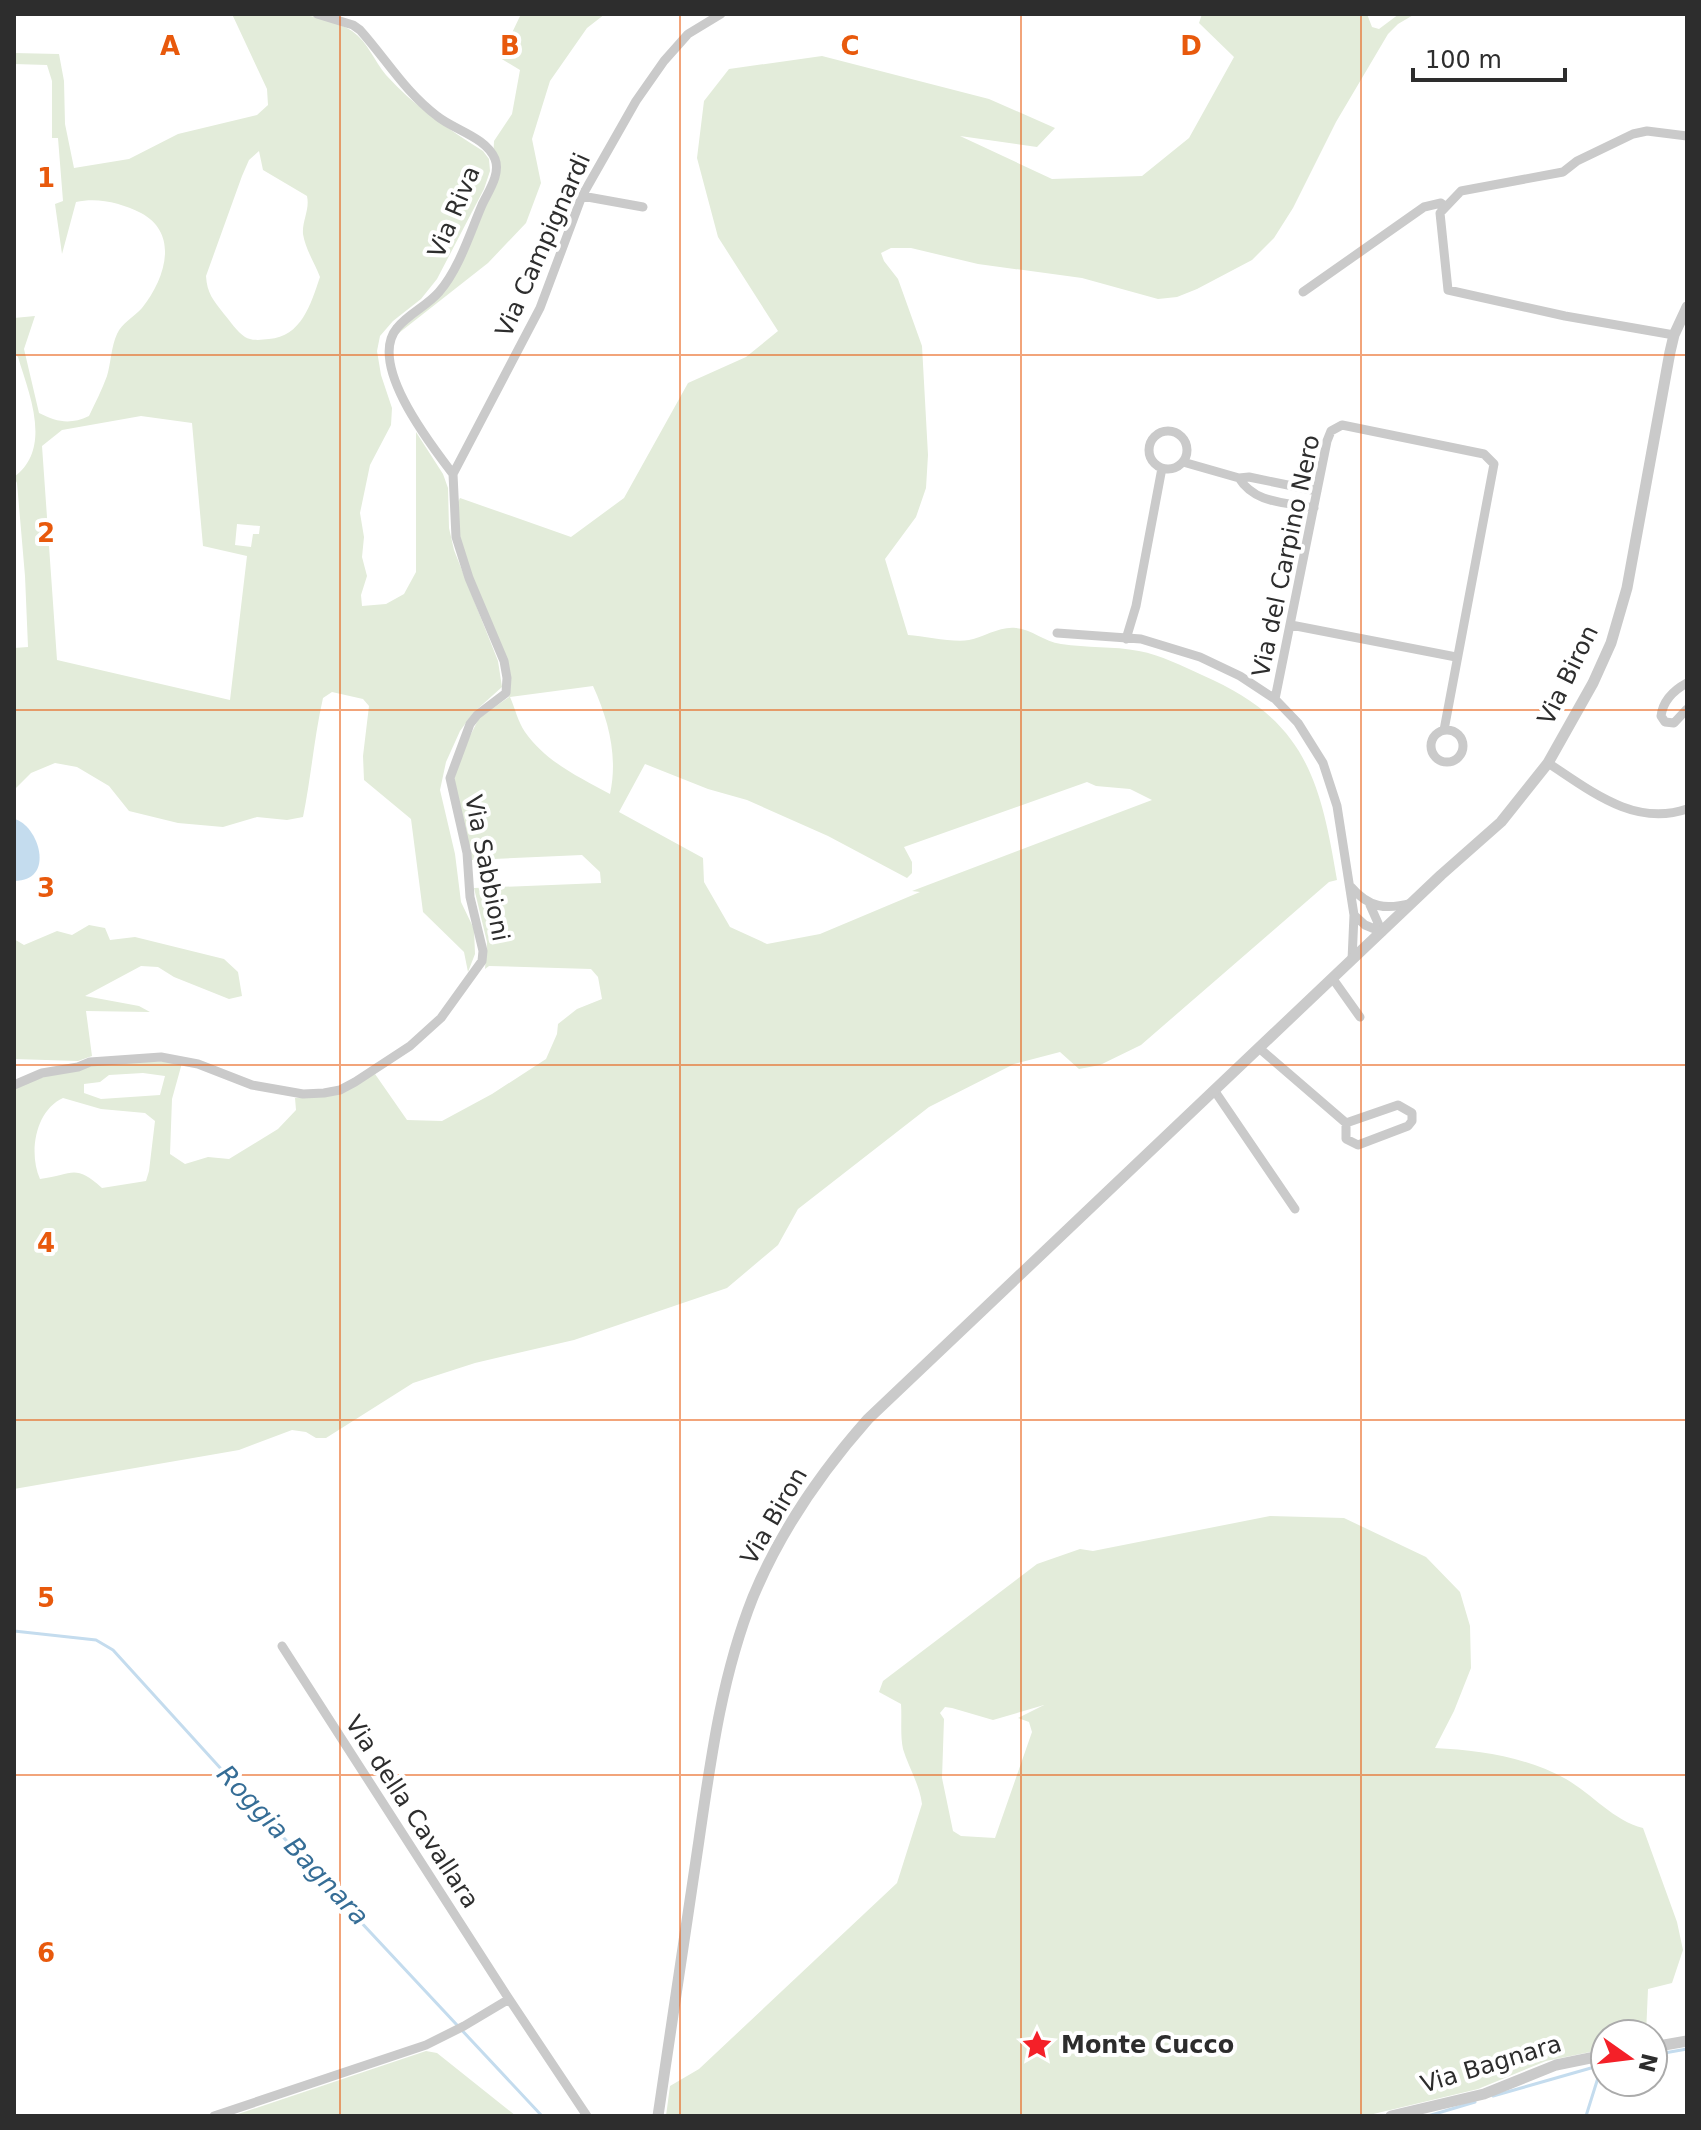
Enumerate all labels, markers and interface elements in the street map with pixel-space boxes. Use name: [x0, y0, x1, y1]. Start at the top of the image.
text: A: [160, 31, 180, 61]
text: B: [500, 31, 520, 61]
text: C: [840, 31, 860, 61]
text: D: [1180, 31, 1202, 61]
scale bar: [1413, 32, 1565, 82]
text: 100 m: [1425, 46, 1502, 74]
street label: Via Campignardi: [490, 149, 596, 341]
street label: Via Riva: [422, 162, 486, 262]
text: 1: [37, 163, 55, 193]
street label: Via del Carpino Nero: [1247, 432, 1325, 680]
text: 2: [37, 518, 55, 548]
street label: Via Biron: [1532, 621, 1604, 729]
street label: Via Sabbioni: [459, 792, 515, 944]
text: 3: [37, 873, 55, 903]
text: 4: [37, 1228, 55, 1258]
street label: Via Biron: [735, 1463, 813, 1569]
text: 5: [37, 1583, 55, 1613]
street label: Via della Cavallara: [339, 1711, 485, 1913]
water label: Roggia Bagnara: [211, 1759, 375, 1931]
text: 6: [37, 1938, 55, 1968]
north arrow: [1589, 2018, 1669, 2098]
place icon: Monte Cucco: [1020, 2028, 1054, 2062]
street label: Via Bagnara: [1417, 2029, 1565, 2099]
place label: Monte Cucco: [1061, 2031, 1234, 2059]
text: N: [1634, 2051, 1662, 2075]

